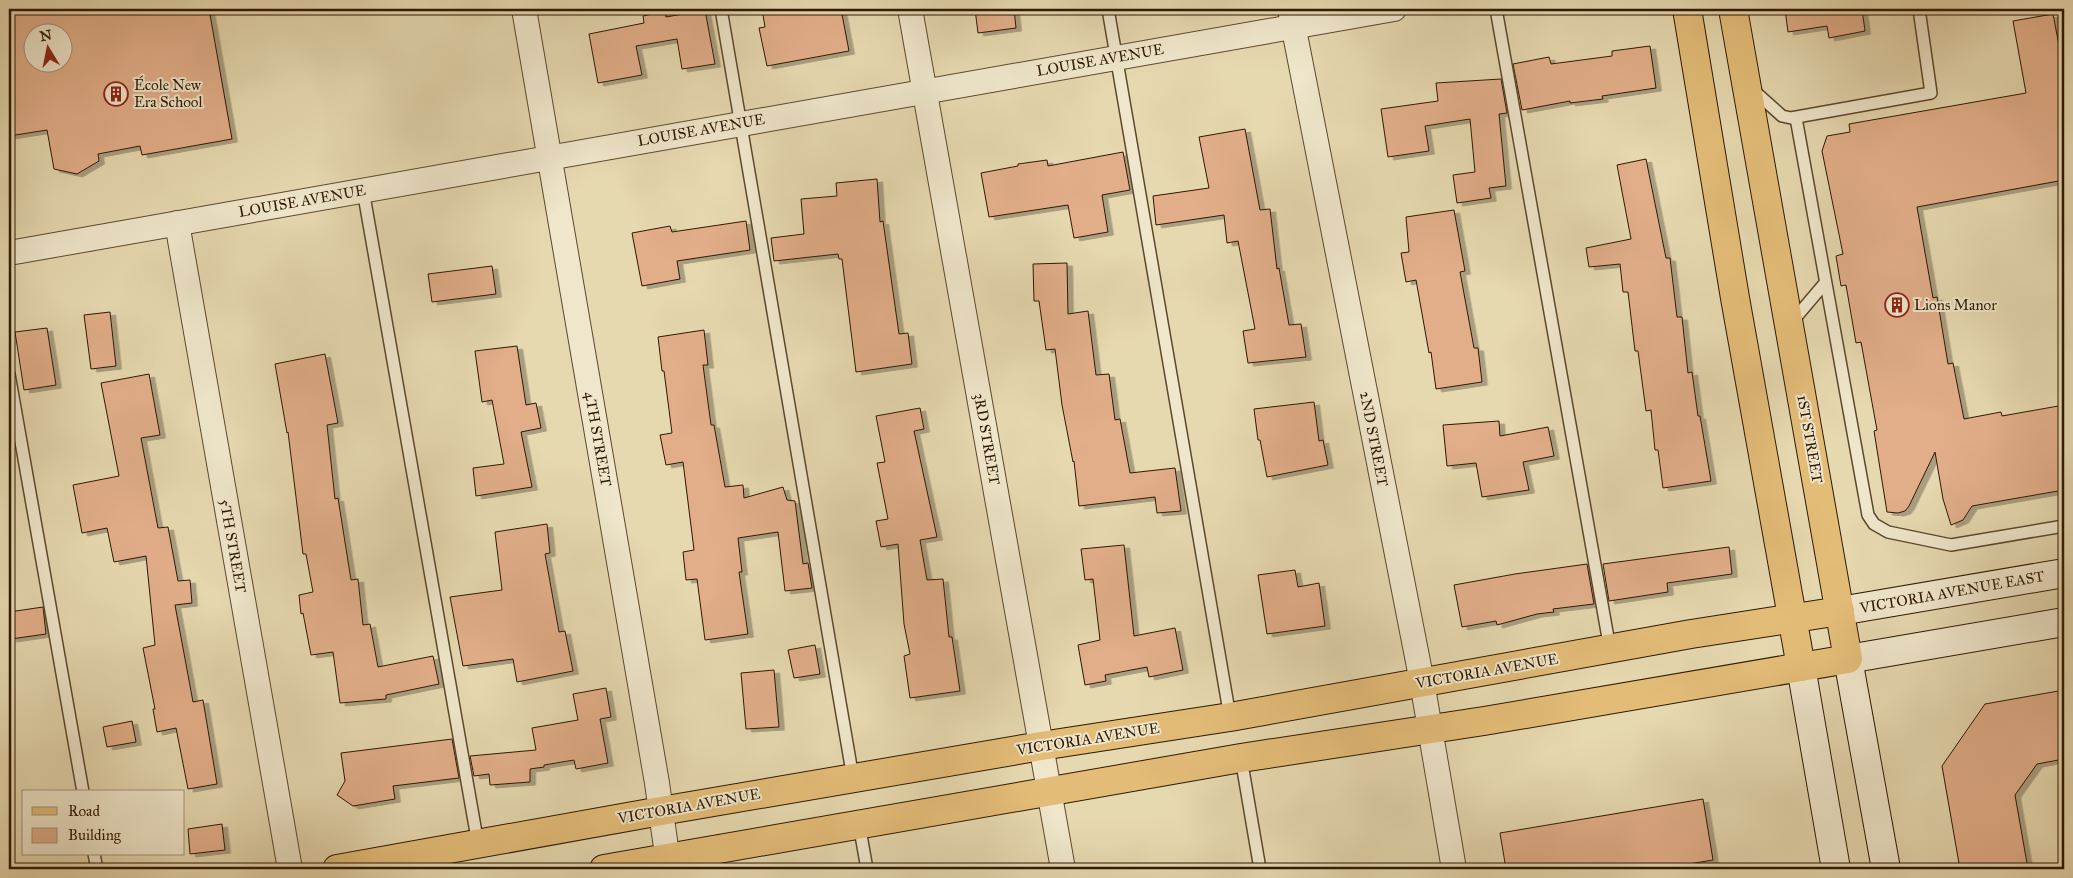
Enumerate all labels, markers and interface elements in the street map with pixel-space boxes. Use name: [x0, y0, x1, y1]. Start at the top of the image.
north arrow: [22, 22, 72, 72]
text: N: [39, 26, 53, 45]
street label: LOUISE AVENUE: [1035, 40, 1165, 80]
place label: École New Era School: [134, 75, 203, 111]
building icon: École New Era School: [103, 81, 129, 107]
street label: LOUISE AVENUE: [636, 110, 766, 150]
street label: LOUISE AVENUE: [237, 181, 367, 221]
building icon: Lions Manor: [1884, 292, 1910, 318]
place label: Lions Manor: [1914, 296, 1997, 314]
street label: 4TH STREET: [581, 390, 615, 488]
street label: 2ND STREET: [1356, 390, 1392, 488]
street label: 3RD STREET: [970, 392, 1004, 486]
street label: 1ST STREET: [1793, 393, 1827, 485]
street label: 5TH STREET: [216, 498, 250, 594]
street label: VICTORIA AVENUE EAST: [1857, 567, 2046, 617]
street label: VICTORIA AVENUE: [1413, 650, 1560, 693]
street label: VICTORIA AVENUE: [1014, 719, 1161, 759]
street label: VICTORIA AVENUE: [615, 785, 762, 828]
legend: [22, 790, 185, 856]
text: Road: [68, 802, 100, 820]
text: Building: [68, 826, 122, 844]

